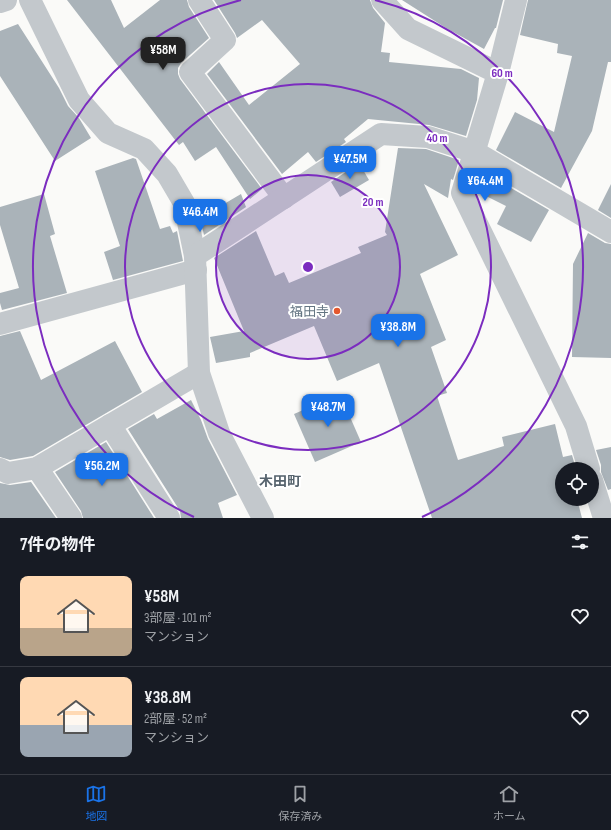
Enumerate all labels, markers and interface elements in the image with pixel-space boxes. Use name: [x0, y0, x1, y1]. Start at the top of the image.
pin: ¥58M: [139, 37, 187, 71]
text: ¥58M: [150, 42, 176, 58]
text: 60 m: [491, 66, 513, 81]
text: 40 m: [426, 131, 448, 146]
pin: ¥47.5M: [317, 146, 383, 180]
text: ¥47.5M: [333, 151, 367, 167]
pin: ¥64.4M: [452, 168, 518, 202]
text: ¥64.4M: [467, 173, 503, 189]
text: 20 m: [363, 195, 383, 210]
pin: ¥46.4M: [167, 199, 233, 233]
text: ¥46.4M: [182, 204, 218, 220]
centre of rings: [301, 260, 315, 274]
place label: 福田寺: [290, 304, 329, 320]
marker: 福田寺: [332, 306, 342, 316]
pin: ¥38.8M: [365, 314, 431, 348]
text: ¥38.8M: [380, 319, 416, 335]
pin: ¥48.7M: [295, 394, 361, 428]
text: ¥48.7M: [311, 399, 346, 415]
pin: ¥56.2M: [69, 453, 135, 487]
text: ¥56.2M: [84, 458, 120, 474]
map controls: [555, 462, 599, 506]
button: locate: [555, 462, 599, 506]
district label: 木田町: [259, 473, 301, 490]
icon: filters: [569, 531, 591, 553]
text: 7件の物件: [20, 535, 95, 555]
text: ¥58M: [144, 587, 179, 607]
icon: home: [52, 592, 100, 640]
icon: heart: [569, 605, 591, 627]
text: 3部屋 · 101 m²: [144, 610, 212, 626]
text: マンション: [144, 629, 209, 645]
text: ¥38.8M: [144, 688, 191, 708]
icon: home: [52, 693, 100, 741]
icon: heart: [569, 706, 591, 728]
text: 2部屋 · 52 m²: [144, 711, 207, 727]
text: マンション: [144, 730, 209, 746]
tab: 地図: [85, 783, 107, 823]
tab: 保存済み: [278, 783, 322, 823]
tab: ホーム: [493, 783, 526, 823]

